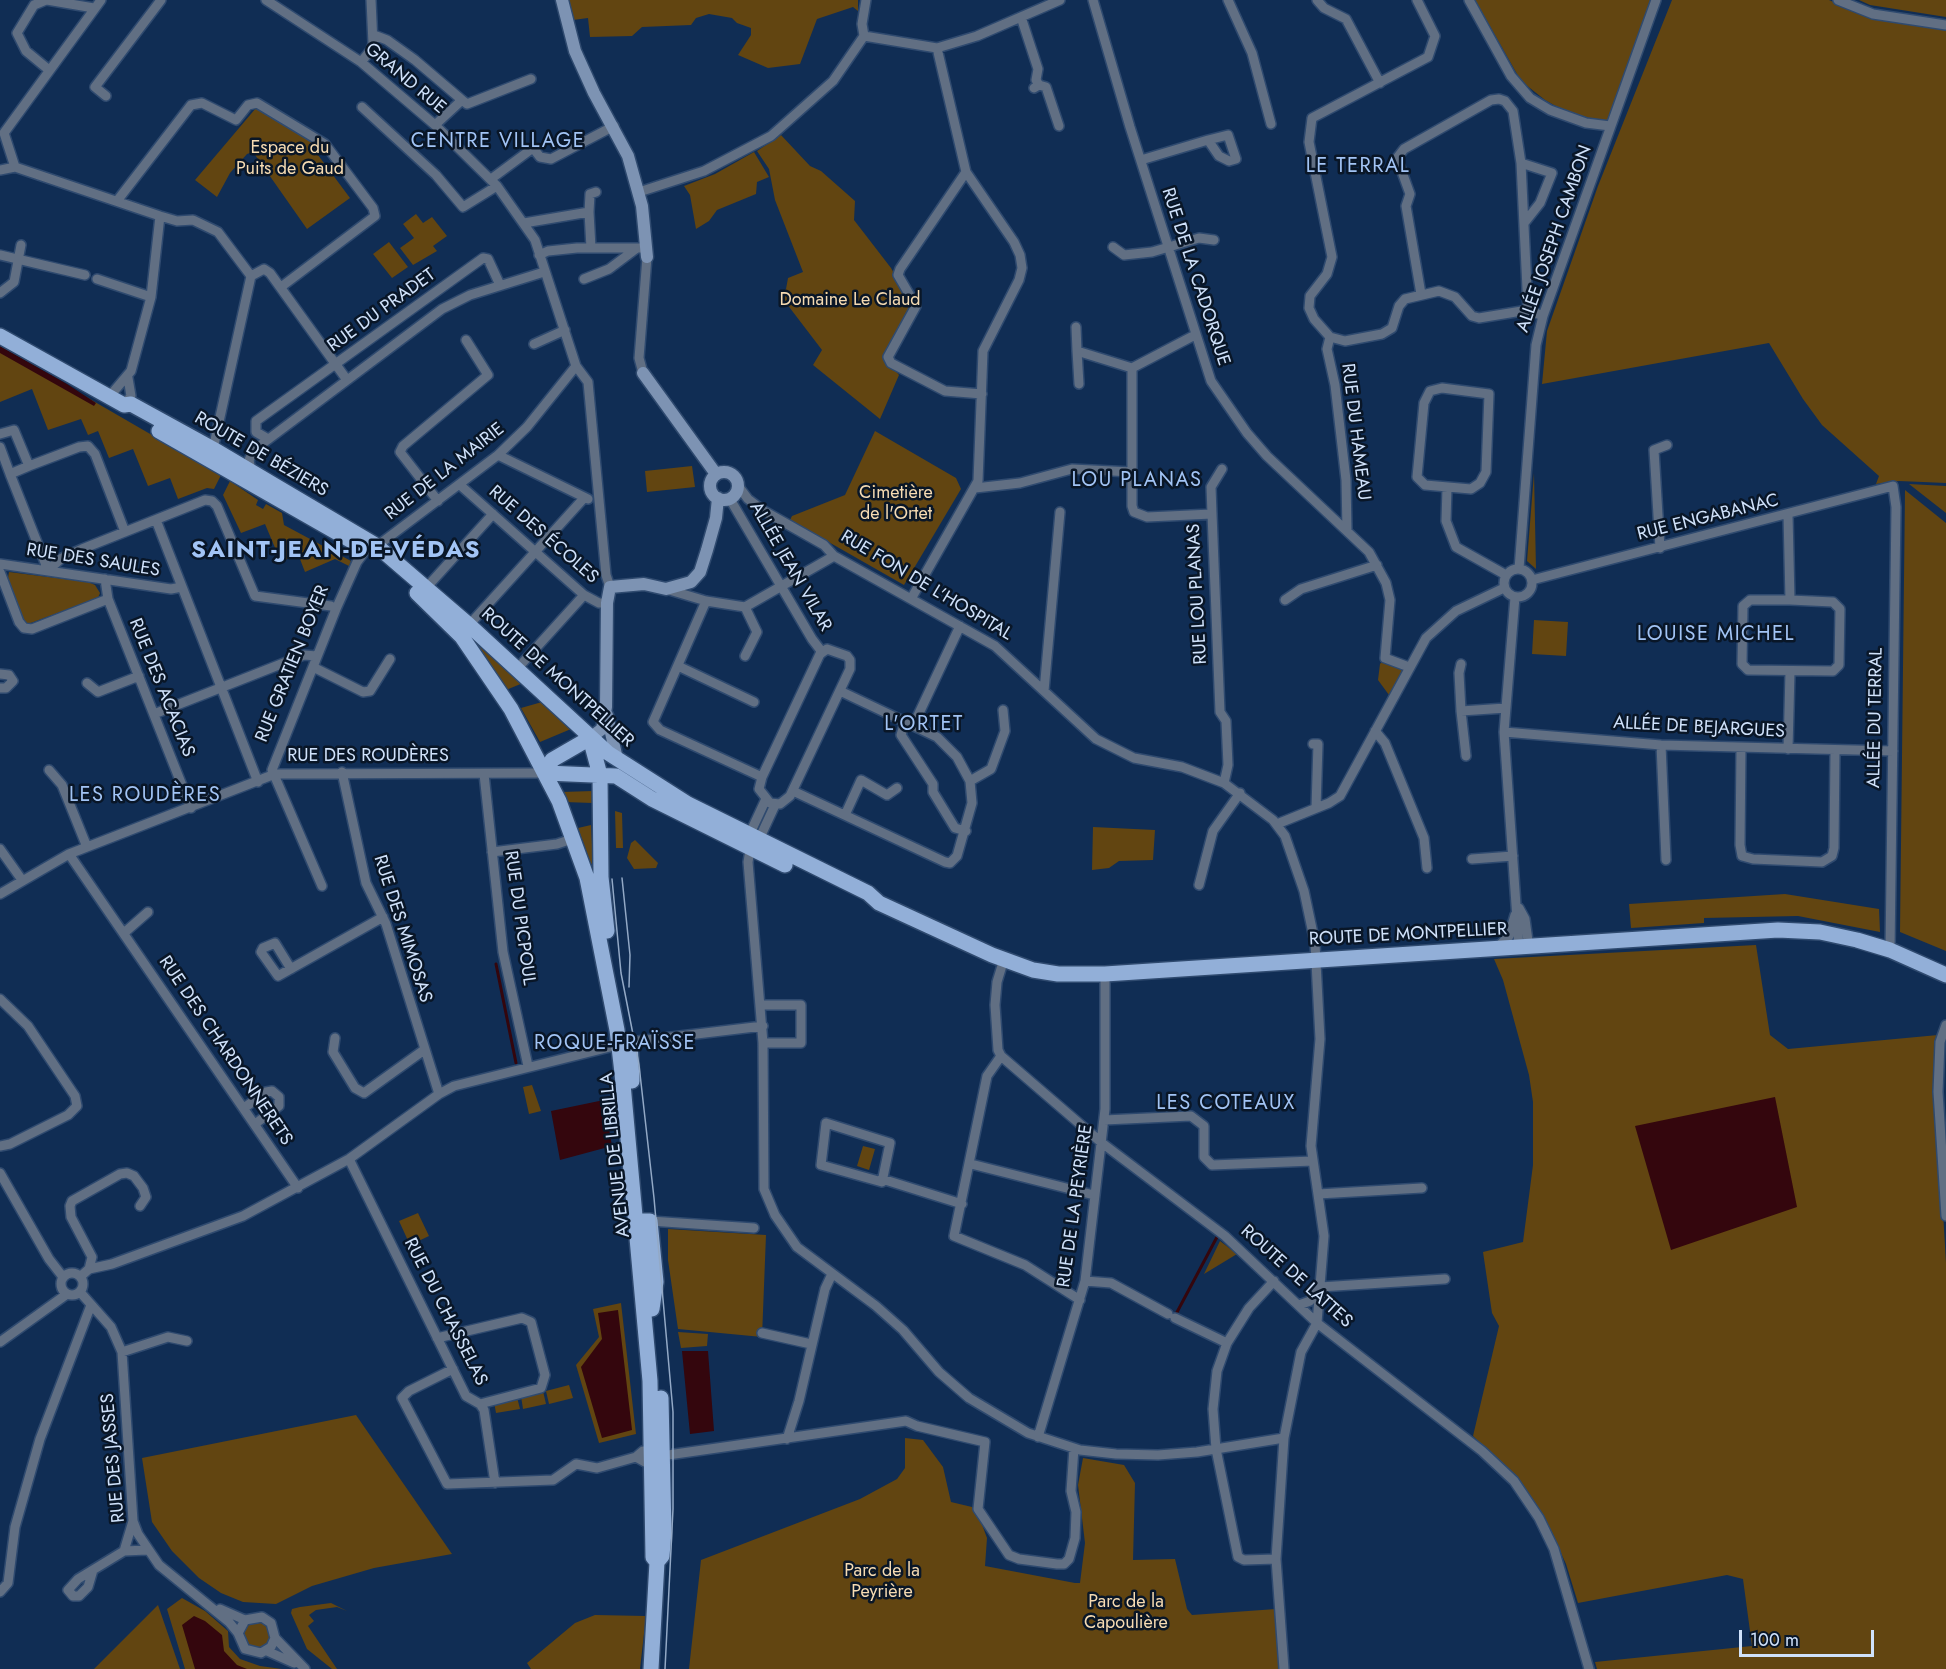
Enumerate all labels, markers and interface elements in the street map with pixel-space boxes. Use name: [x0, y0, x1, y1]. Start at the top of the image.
street label: GRAND RUE: [360, 39, 450, 119]
district label: CENTRE VILLAGE: [411, 130, 585, 154]
park label: Espace du Puits de Gaud: [236, 138, 344, 180]
street label: ALLÉE JOSEPH CAMBON: [1513, 143, 1597, 335]
district label: LE TERRAL: [1306, 155, 1410, 179]
street label: RUE DE LA CADORQUE: [1156, 185, 1234, 369]
street label: RUE DU PRADET: [324, 265, 440, 357]
park label: Domaine Le Claud: [779, 290, 921, 312]
street label: RUE DU HAMEAU: [1336, 362, 1374, 502]
street label: ROUTE DE BÉZIERS: [190, 408, 332, 502]
street label: RUE DE LA MAIRIE: [381, 419, 509, 525]
district label: LOU PLANAS: [1071, 469, 1203, 493]
street label: RUE DES ÉCOLES: [484, 481, 602, 589]
park label: Cimetière de l'Ortet: [859, 483, 933, 526]
street label: RUE ENGABANAC: [1635, 490, 1781, 546]
street label: ALLÉE JEAN VILAR: [744, 499, 836, 635]
street label: RUE LOU PLANAS: [1184, 523, 1212, 665]
street label: RUE FON DE L'HOSPITAL: [836, 526, 1016, 646]
district label: SAINT-JEAN-DE-VÉDAS: [191, 537, 481, 565]
street label: RUE DES SAULES: [25, 540, 161, 582]
street label: RUE GRATIEN BOYER: [252, 582, 334, 746]
street label: ROUTE DE MONTPELLIER: [476, 604, 638, 752]
street label: RUE DES ACACIAS: [123, 616, 199, 760]
district label: LOUISE MICHEL: [1637, 623, 1795, 647]
street label: ALLÉE DU TERRAL: [1864, 648, 1888, 788]
district label: L'ORTET: [884, 713, 964, 737]
street label: ALLÉE DE BEJARGUES: [1613, 713, 1785, 743]
street label: RUE DES ROUDÈRES: [287, 746, 449, 768]
district label: LES ROUDÈRES: [69, 784, 221, 808]
street label: RUE DU PICPOUL: [499, 849, 539, 987]
street label: RUE DES MIMOSAS: [368, 853, 436, 1005]
street label: ROUTE DE MONTPELLIER: [1308, 919, 1508, 951]
street label: RUE DES CHARDONNERETS: [154, 952, 296, 1150]
district label: ROQUE-FRAÏSSE: [534, 1032, 696, 1056]
street label: AVENUE DE LIBRILLA: [597, 1072, 635, 1238]
district label: LES COTEAUX: [1156, 1092, 1296, 1116]
street label: RUE DE LA PEYRIÈRE: [1054, 1123, 1098, 1289]
street label: ROUTE DE LATTES: [1236, 1221, 1356, 1333]
street label: RUE DU CHASSELAS: [398, 1235, 492, 1389]
street label: RUE DES JASSES: [98, 1392, 130, 1524]
park label: Parc de la Peyrière: [844, 1561, 920, 1604]
park label: Parc de la Capoulière: [1084, 1592, 1168, 1634]
scale bar: [1742, 1618, 1877, 1656]
text: 100 m: [1750, 1627, 1799, 1653]

